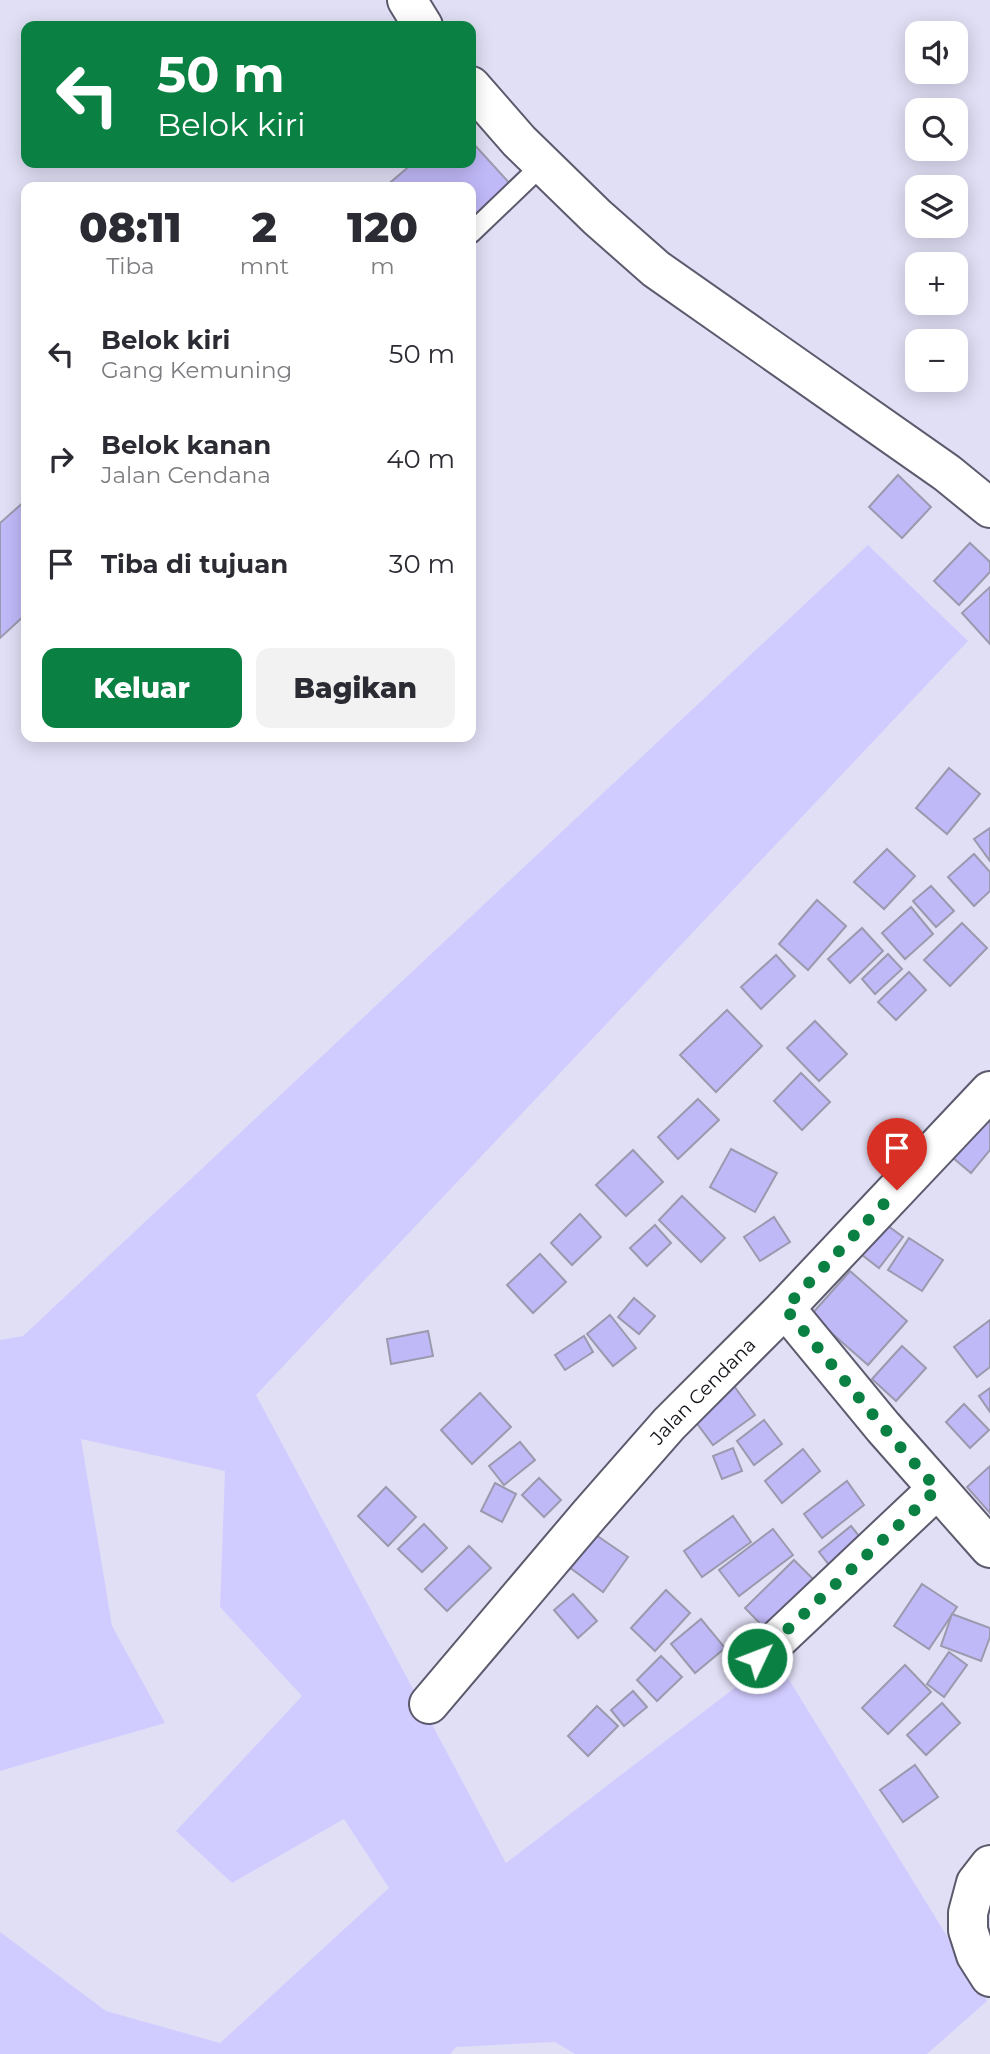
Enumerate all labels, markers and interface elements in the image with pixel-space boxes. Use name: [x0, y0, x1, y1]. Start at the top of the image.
map controls: [905, 21, 968, 392]
button: sound: [905, 21, 968, 84]
text: 50 m: [157, 45, 285, 104]
icon: left: [42, 49, 133, 140]
button: search: [905, 98, 968, 161]
text: Belok kiri: [157, 105, 306, 144]
button: layers: [905, 175, 968, 238]
text: 08:11: [79, 201, 182, 253]
text: 2: [252, 201, 277, 253]
text: 120: [347, 201, 418, 253]
text: Tiba: [106, 252, 155, 280]
text: mnt: [240, 252, 289, 280]
text: m: [370, 252, 395, 280]
button: +: [905, 252, 968, 315]
text: Belok kiri: [101, 324, 230, 356]
button: −: [905, 329, 968, 392]
icon: left: [42, 335, 80, 373]
text: 50 m: [389, 338, 455, 370]
text: Gang Kemuning: [101, 356, 292, 384]
text: Belok kanan: [101, 429, 271, 461]
icon: right: [42, 440, 80, 478]
text: 40 m: [386, 443, 455, 475]
text: Jalan Cendana: [101, 461, 271, 489]
icon: arrive: [42, 545, 80, 583]
text: Tiba di tujuan: [101, 548, 288, 580]
text: 30 m: [389, 548, 455, 580]
button: Keluar: [42, 648, 242, 728]
button: Bagikan: [256, 648, 455, 728]
pin: [867, 1118, 927, 1190]
icon: arrive: [878, 1129, 916, 1167]
street label: Jalan Cendana: [644, 1333, 760, 1450]
position arrow: [720, 1621, 794, 1695]

